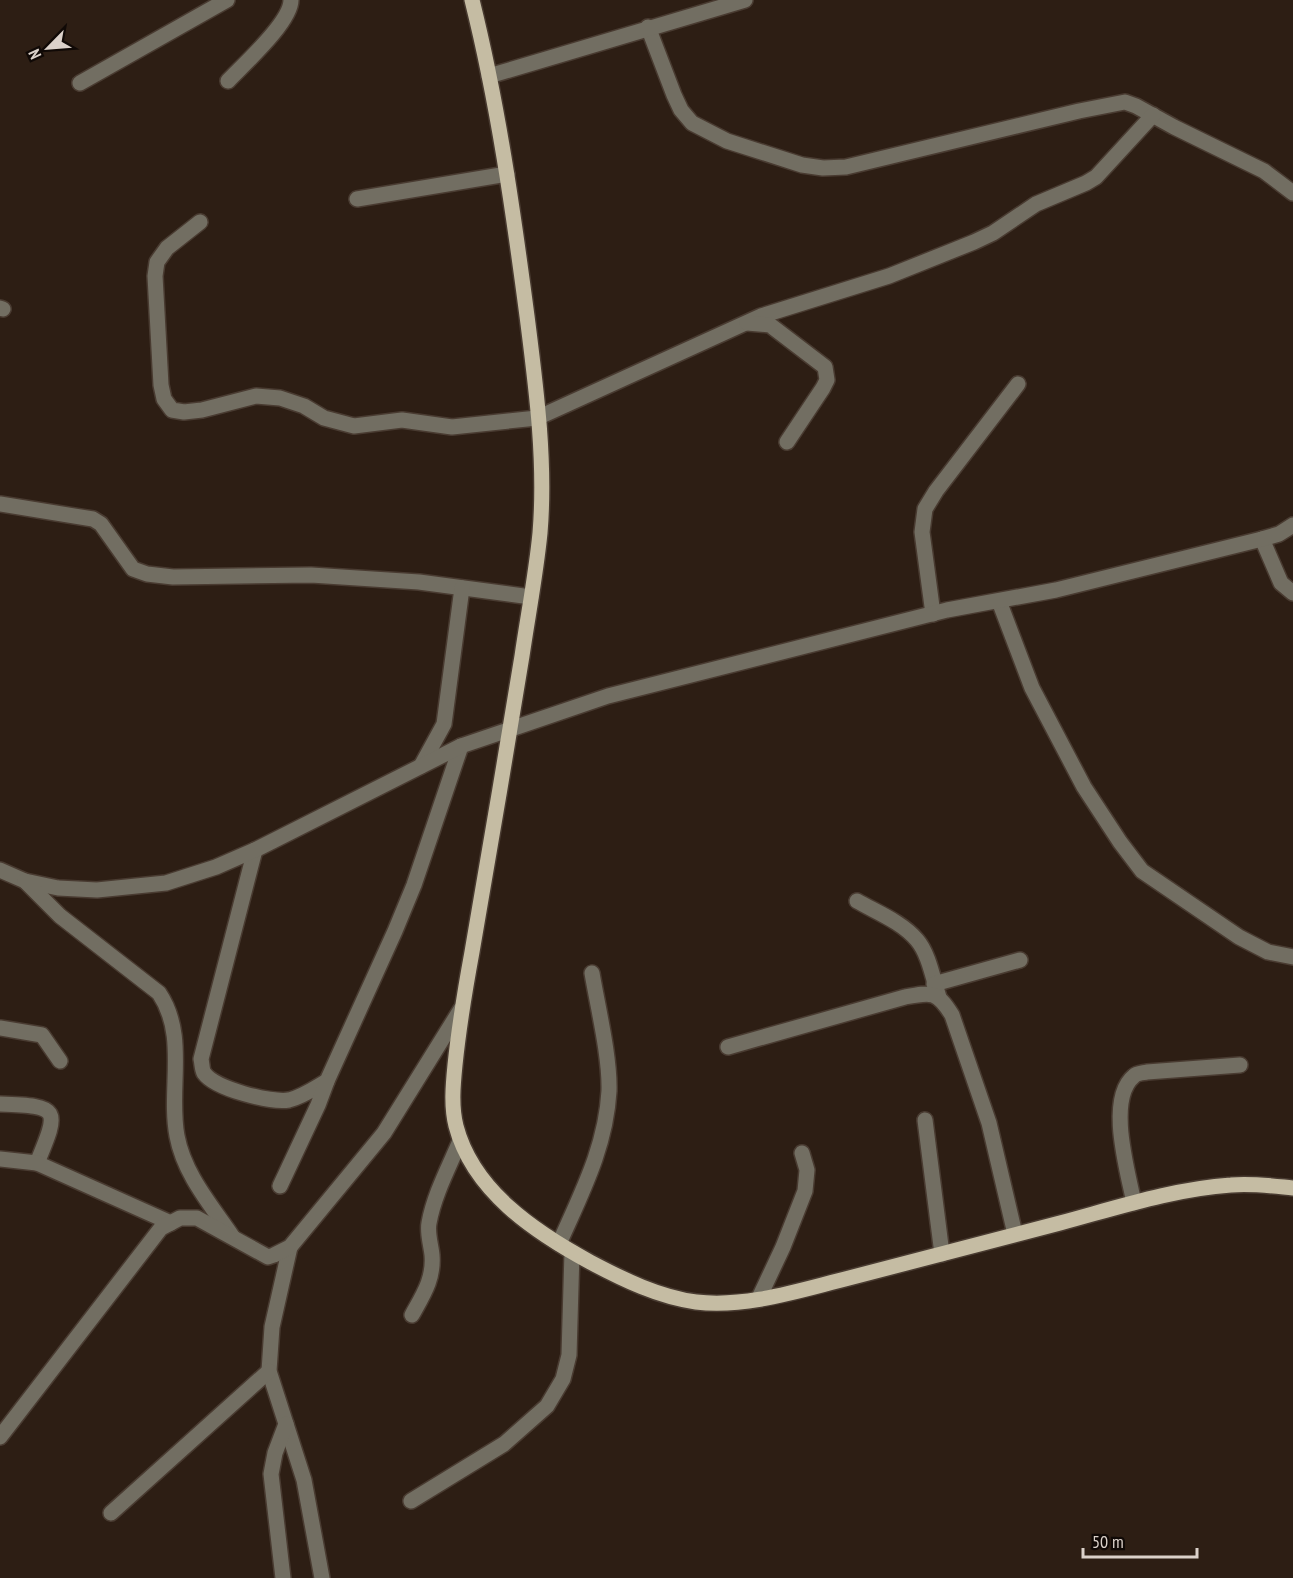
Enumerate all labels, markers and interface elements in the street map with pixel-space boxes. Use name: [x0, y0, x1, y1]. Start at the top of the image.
north arrow: [18, 18, 78, 78]
text: N: [24, 46, 45, 62]
scale bar: [1083, 1521, 1197, 1559]
text: 50 m: [1092, 1530, 1124, 1553]

